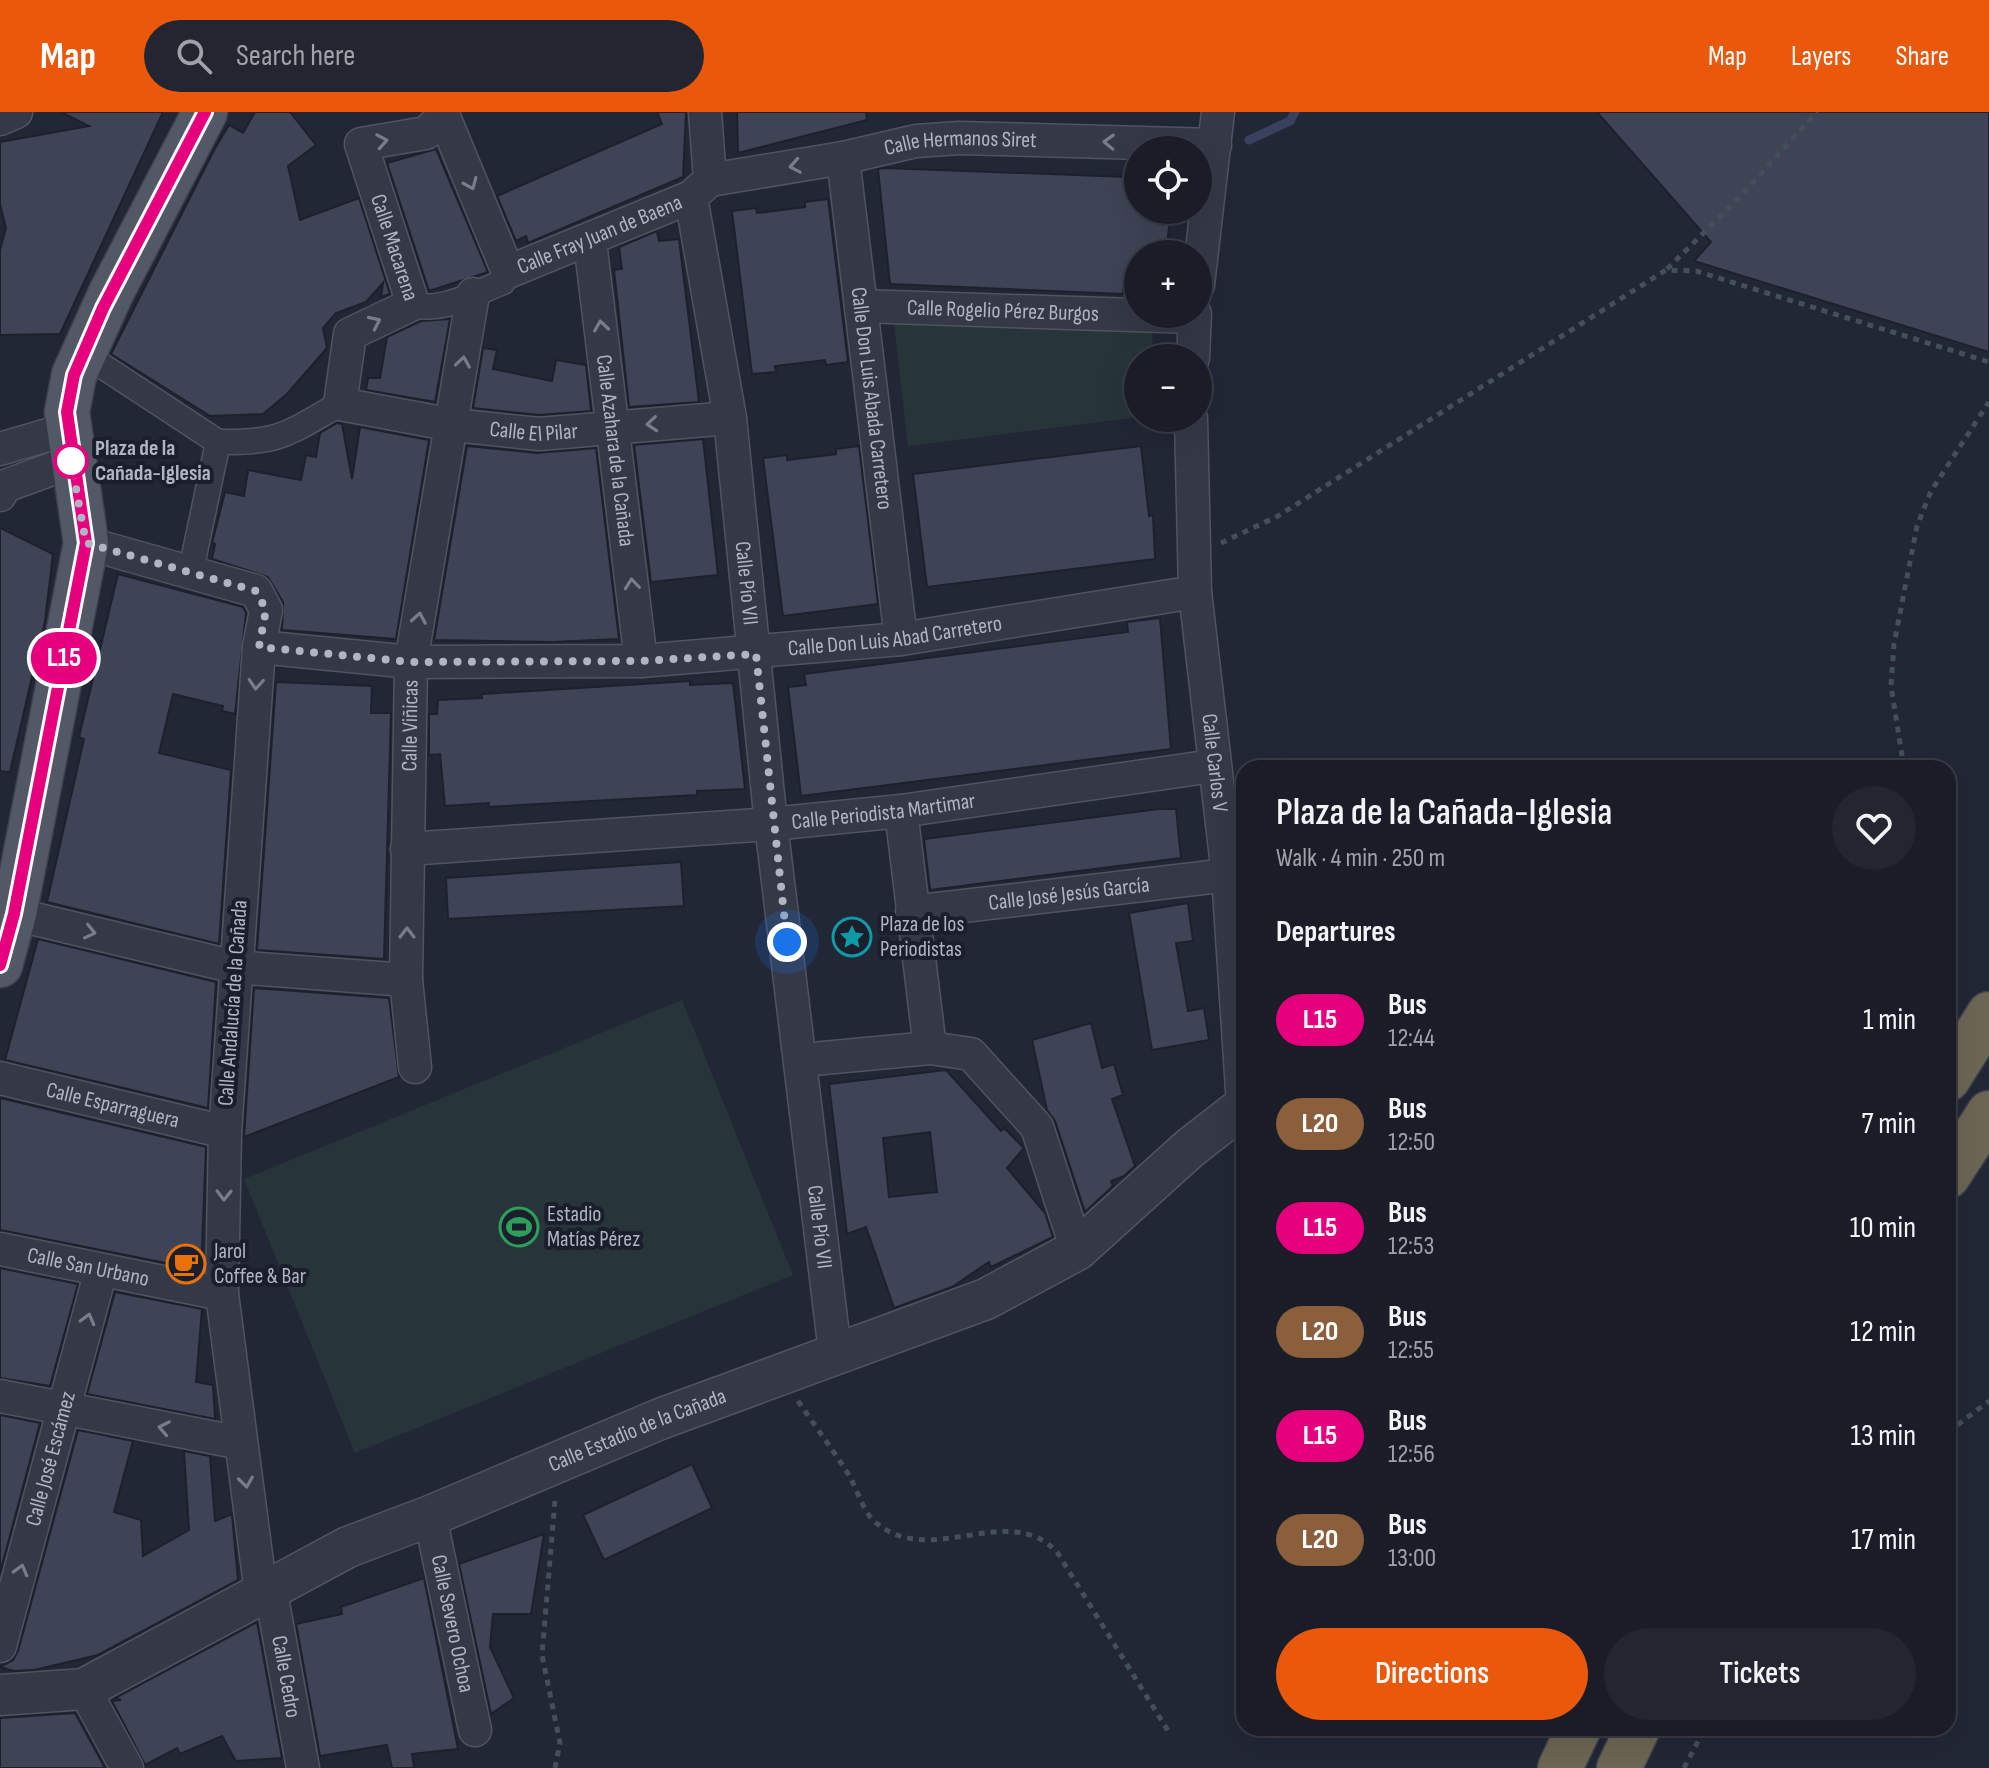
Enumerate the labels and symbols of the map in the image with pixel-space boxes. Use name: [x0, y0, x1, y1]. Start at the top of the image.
street label: Calle Hermanos Siret: [881, 124, 1037, 161]
one-way arrow: [375, 133, 389, 150]
one-way arrow: [1102, 134, 1115, 151]
one-way arrow: [789, 156, 802, 173]
one-way arrow: [462, 176, 478, 190]
street label: Calle Fray Juan de Baena: [513, 189, 686, 280]
street label: Calle Macarena: [365, 191, 425, 304]
street label: Calle Don Luis Abada Carretero: [845, 285, 899, 511]
street label: Calle Rogelio Pérez Burgos: [907, 294, 1099, 327]
one-way arrow: [367, 316, 381, 332]
one-way arrow: [593, 319, 610, 333]
street label: Calle Azahara de la Cañada: [590, 353, 640, 548]
one-way arrow: [454, 355, 471, 369]
street label: Calle El Pilar: [488, 415, 579, 448]
one-way arrow: [645, 416, 658, 433]
place label: Plaza de la Cañada-Iglesia: [95, 435, 211, 487]
marker: Plaza de la Cañada-Iglesia: [54, 444, 88, 478]
street label: Calle Pío VII: [729, 540, 764, 626]
one-way arrow: [624, 577, 641, 590]
street label: Calle Don Luis Abad Carretero: [787, 610, 1004, 662]
one-way arrow: [409, 611, 426, 625]
line badge: L15: [18, 632, 110, 684]
one-way arrow: [248, 678, 265, 691]
street label: Calle Viñicas: [396, 679, 424, 772]
street label: Calle Carlos V: [1196, 712, 1234, 814]
street label: Calle Periodista Martimar: [790, 787, 977, 835]
street label: Calle José Jesús García: [987, 871, 1151, 916]
street label: Calle Andalucía de la Cañada: [212, 899, 254, 1107]
place label: Plaza de los Periodistas: [880, 911, 964, 963]
place icon: Plaza de los Periodistas: [831, 916, 873, 958]
your location: [767, 922, 807, 962]
one-way arrow: [82, 923, 96, 940]
one-way arrow: [398, 926, 416, 939]
street label: Calle Esparraguera: [44, 1076, 182, 1134]
street label: Calle Pío VII: [801, 1183, 838, 1270]
one-way arrow: [215, 1189, 233, 1202]
place label: Estadio Matías Pérez: [547, 1201, 640, 1253]
sports icon: Estadio Matías Pérez: [498, 1206, 540, 1248]
place label: Jarol Coffee & Bar: [213, 1238, 306, 1290]
street label: Calle San Urbano: [25, 1241, 151, 1292]
cafe icon: Jarol Coffee & Bar: [165, 1243, 207, 1285]
one-way arrow: [79, 1313, 95, 1327]
street label: Calle Estadio de la Cañada: [544, 1382, 730, 1478]
street label: Calle José Escámez: [19, 1388, 81, 1529]
one-way arrow: [158, 1420, 171, 1437]
one-way arrow: [237, 1475, 254, 1489]
street label: Calle Severo Ochoa: [425, 1552, 480, 1695]
one-way arrow: [11, 1564, 28, 1578]
street label: Calle Cedro: [266, 1633, 307, 1720]

